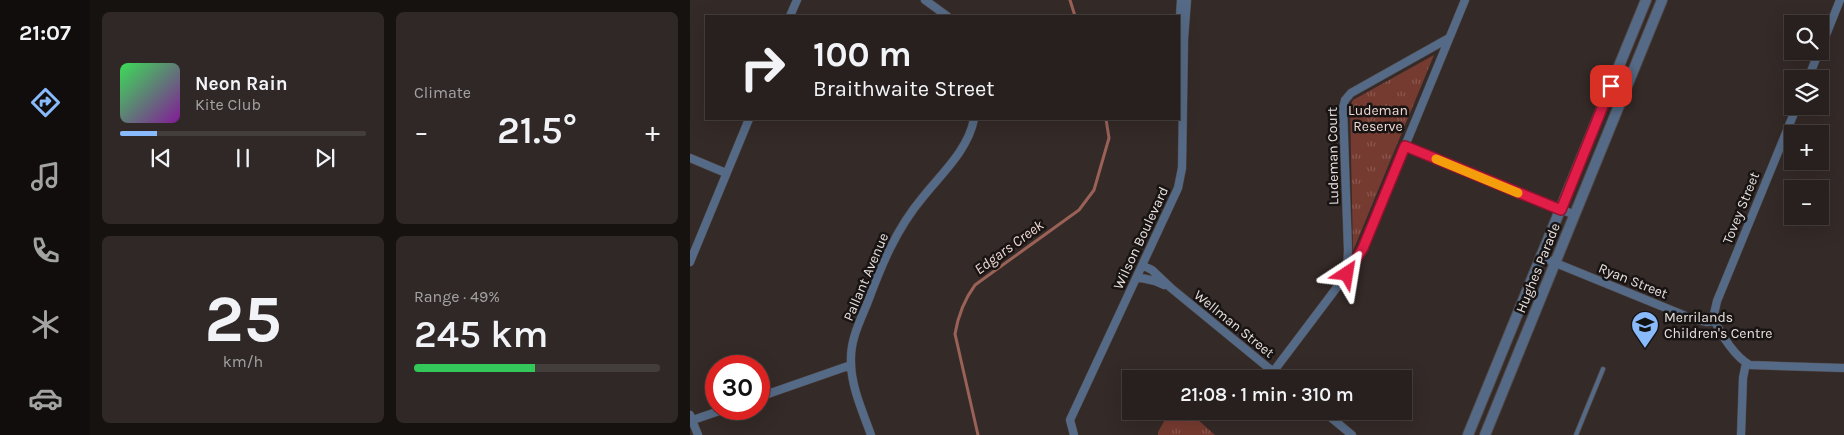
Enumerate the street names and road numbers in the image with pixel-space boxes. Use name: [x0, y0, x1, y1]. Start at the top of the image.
street label: Ludeman Court: [1324, 107, 1342, 205]
street label: Tovey Street: [1719, 170, 1763, 246]
street label: Wilson Boulevard: [1110, 184, 1172, 292]
street label: Hughes Parade: [1512, 220, 1564, 316]
street label: Pallant Avenue: [840, 230, 892, 324]
street label: Ryan Street: [1596, 259, 1670, 303]
street label: Wellman Street: [1191, 287, 1277, 361]

